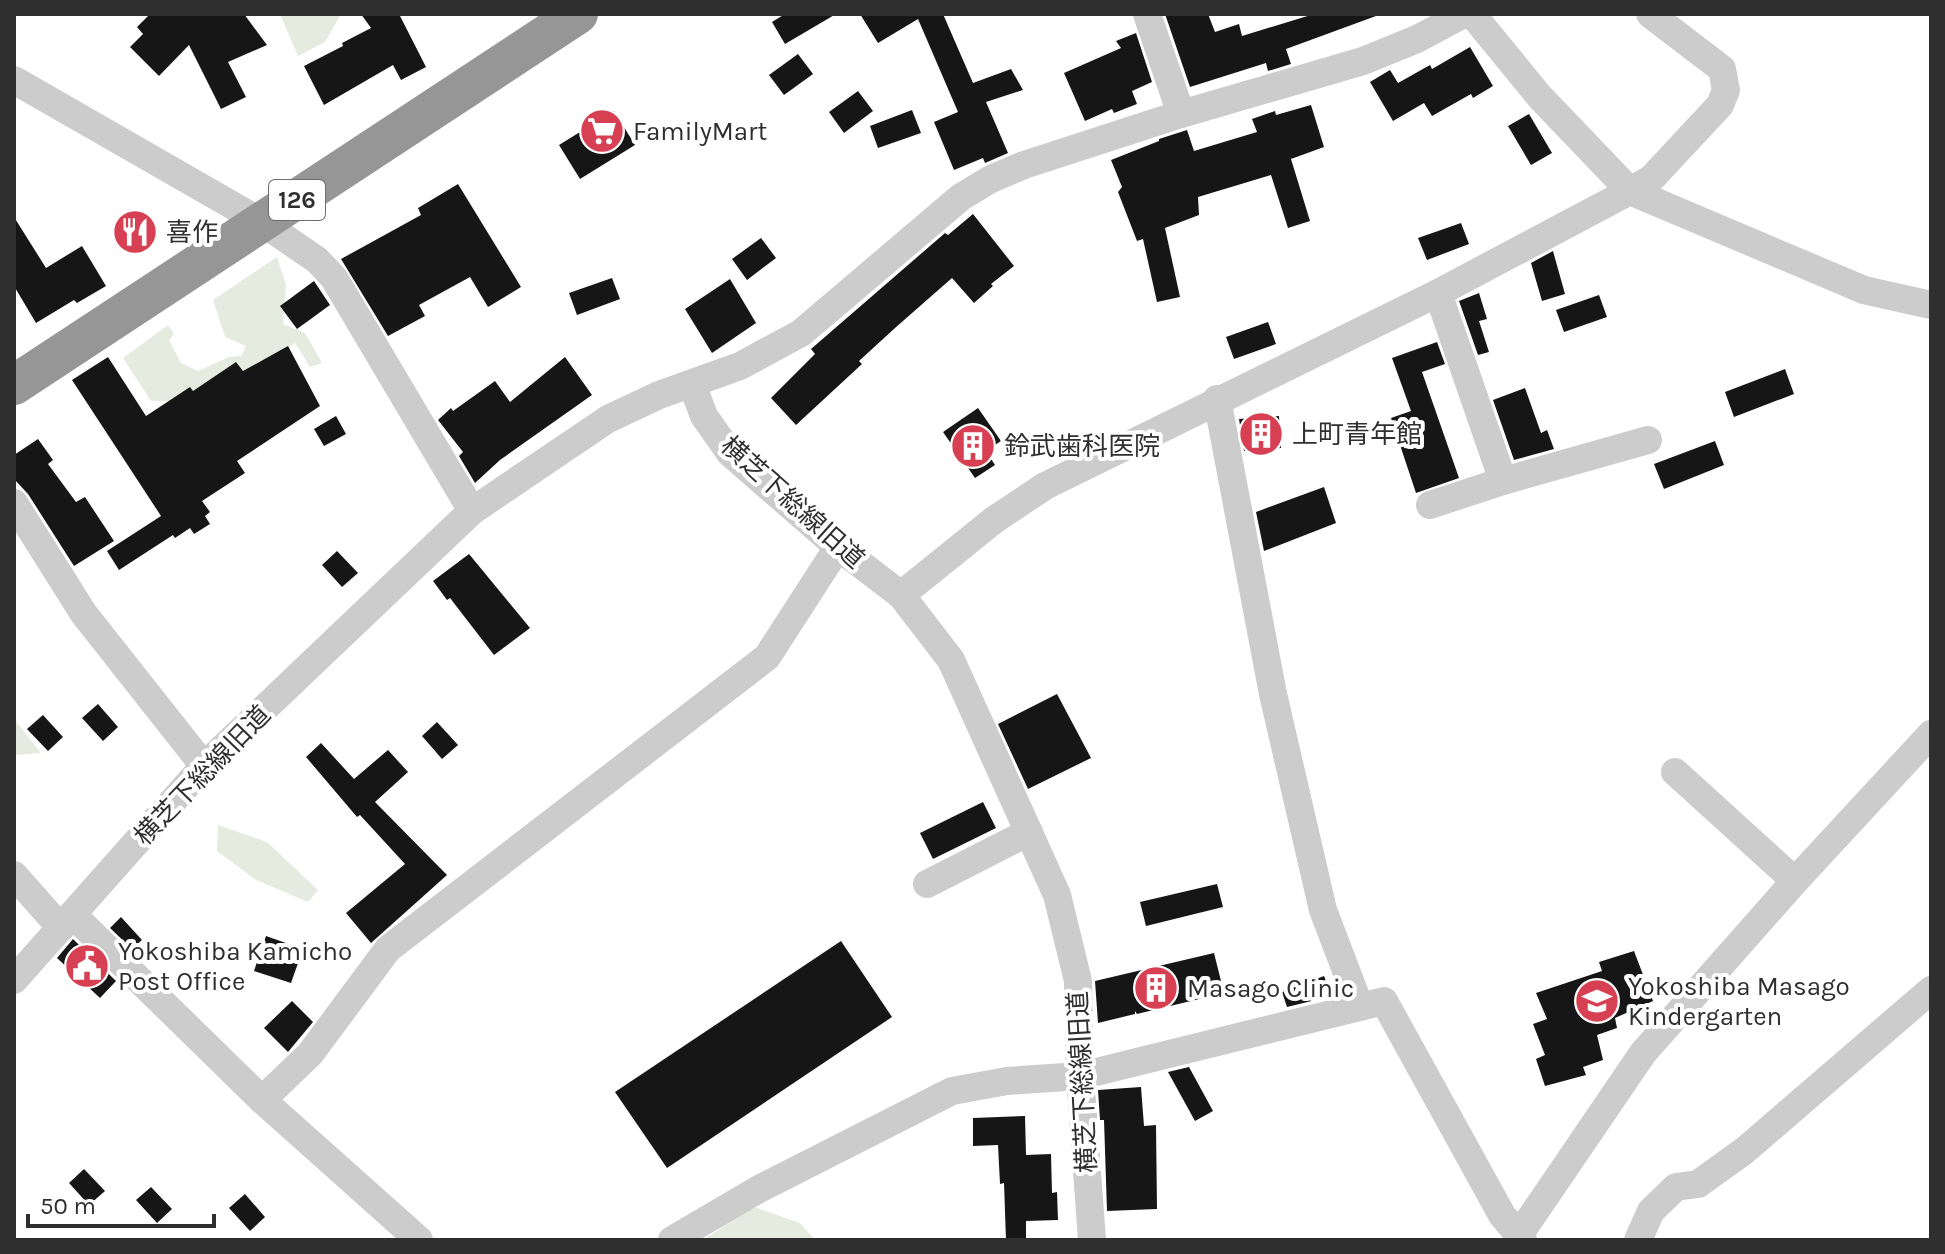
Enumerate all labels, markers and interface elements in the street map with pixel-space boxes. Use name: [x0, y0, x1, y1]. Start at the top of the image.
supermarket icon: FamilyMart: [578, 107, 626, 155]
place label: FamilyMart: [633, 116, 768, 147]
road number: 126: [269, 180, 325, 220]
restaurant icon: 喜作: [111, 208, 159, 256]
place label: 喜作: [166, 217, 218, 248]
building icon: 上町青年館: [1237, 410, 1285, 458]
place label: 上町青年館: [1292, 419, 1422, 450]
building icon: 鈴武歯科医院: [949, 422, 997, 470]
street label: 横芝下総線旧道: [715, 430, 871, 575]
place label: 鈴武歯科医院: [1004, 431, 1160, 462]
street label: 横芝下総線旧道: [128, 699, 277, 852]
place label: Yokoshiba Kamicho Post Office: [118, 936, 352, 997]
public building icon: Yokoshiba Kamicho Post Office: [63, 942, 111, 990]
building icon: Masago Clinic: [1132, 964, 1180, 1012]
place label: Yokoshiba Masago Kindergarten: [1628, 971, 1850, 1032]
place label: Masago Clinic: [1187, 973, 1354, 1004]
school or university icon: Yokoshiba Masago Kindergarten: [1573, 977, 1621, 1025]
street label: 横芝下総線旧道: [1062, 990, 1103, 1174]
scale bar: [28, 1178, 214, 1228]
text: 50 m: [40, 1192, 96, 1220]

